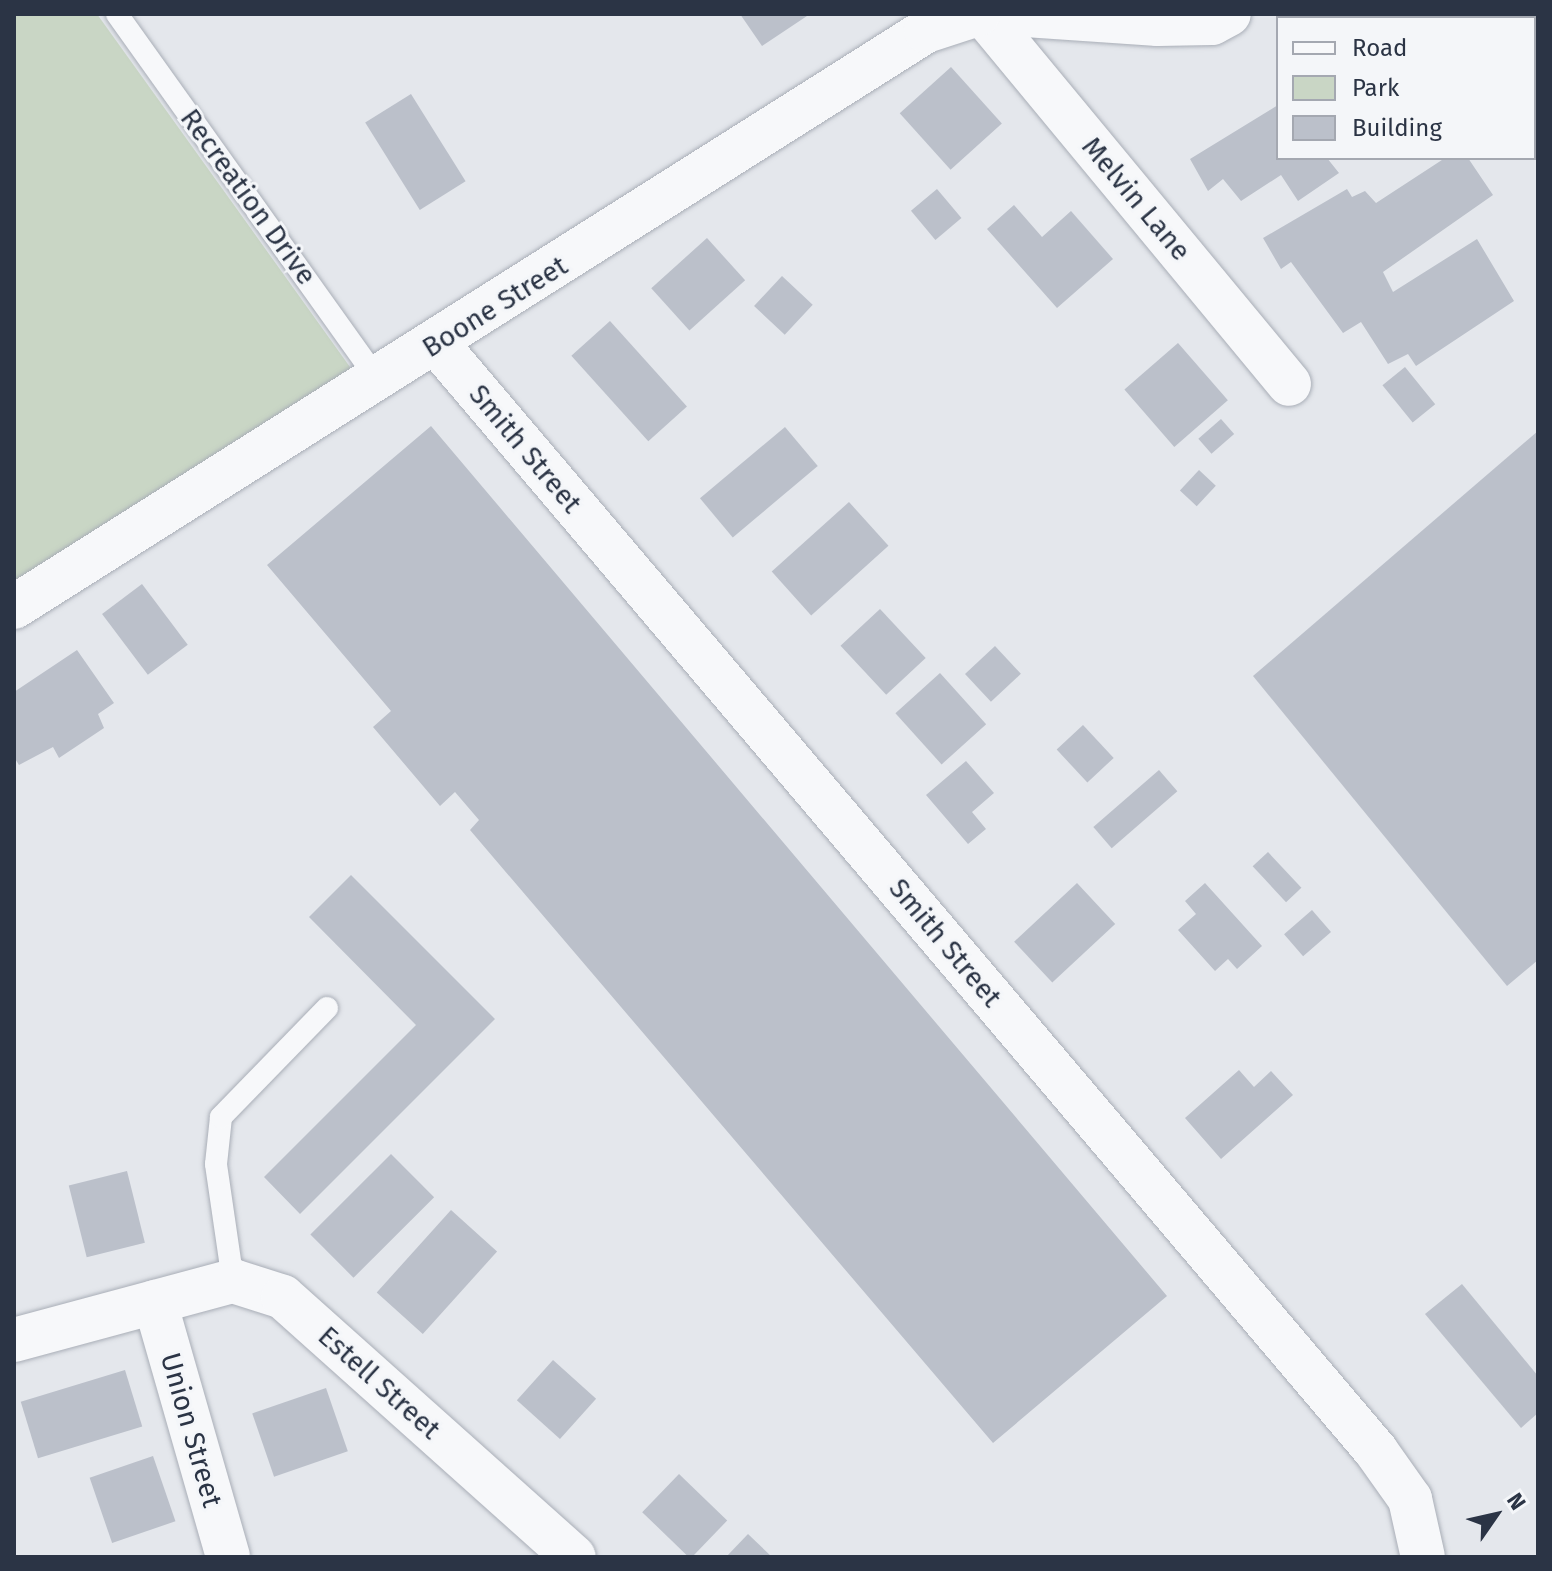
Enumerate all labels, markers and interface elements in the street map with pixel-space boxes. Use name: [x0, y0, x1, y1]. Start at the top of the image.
legend: [1276, 16, 1536, 160]
text: Road: [1352, 34, 1407, 62]
text: Park: [1352, 74, 1399, 102]
street label: Recreation Drive: [173, 103, 323, 291]
text: Building: [1352, 114, 1442, 142]
street label: Melvin Lane: [1075, 130, 1197, 268]
street label: Boone Street: [416, 249, 574, 365]
street label: Smith Street: [462, 378, 588, 520]
street label: Smith Street: [882, 872, 1008, 1014]
street label: Estell Street: [311, 1319, 447, 1447]
street label: Union Street: [153, 1349, 229, 1511]
north arrow: [1456, 1475, 1536, 1555]
text: N: [1501, 1488, 1532, 1515]

